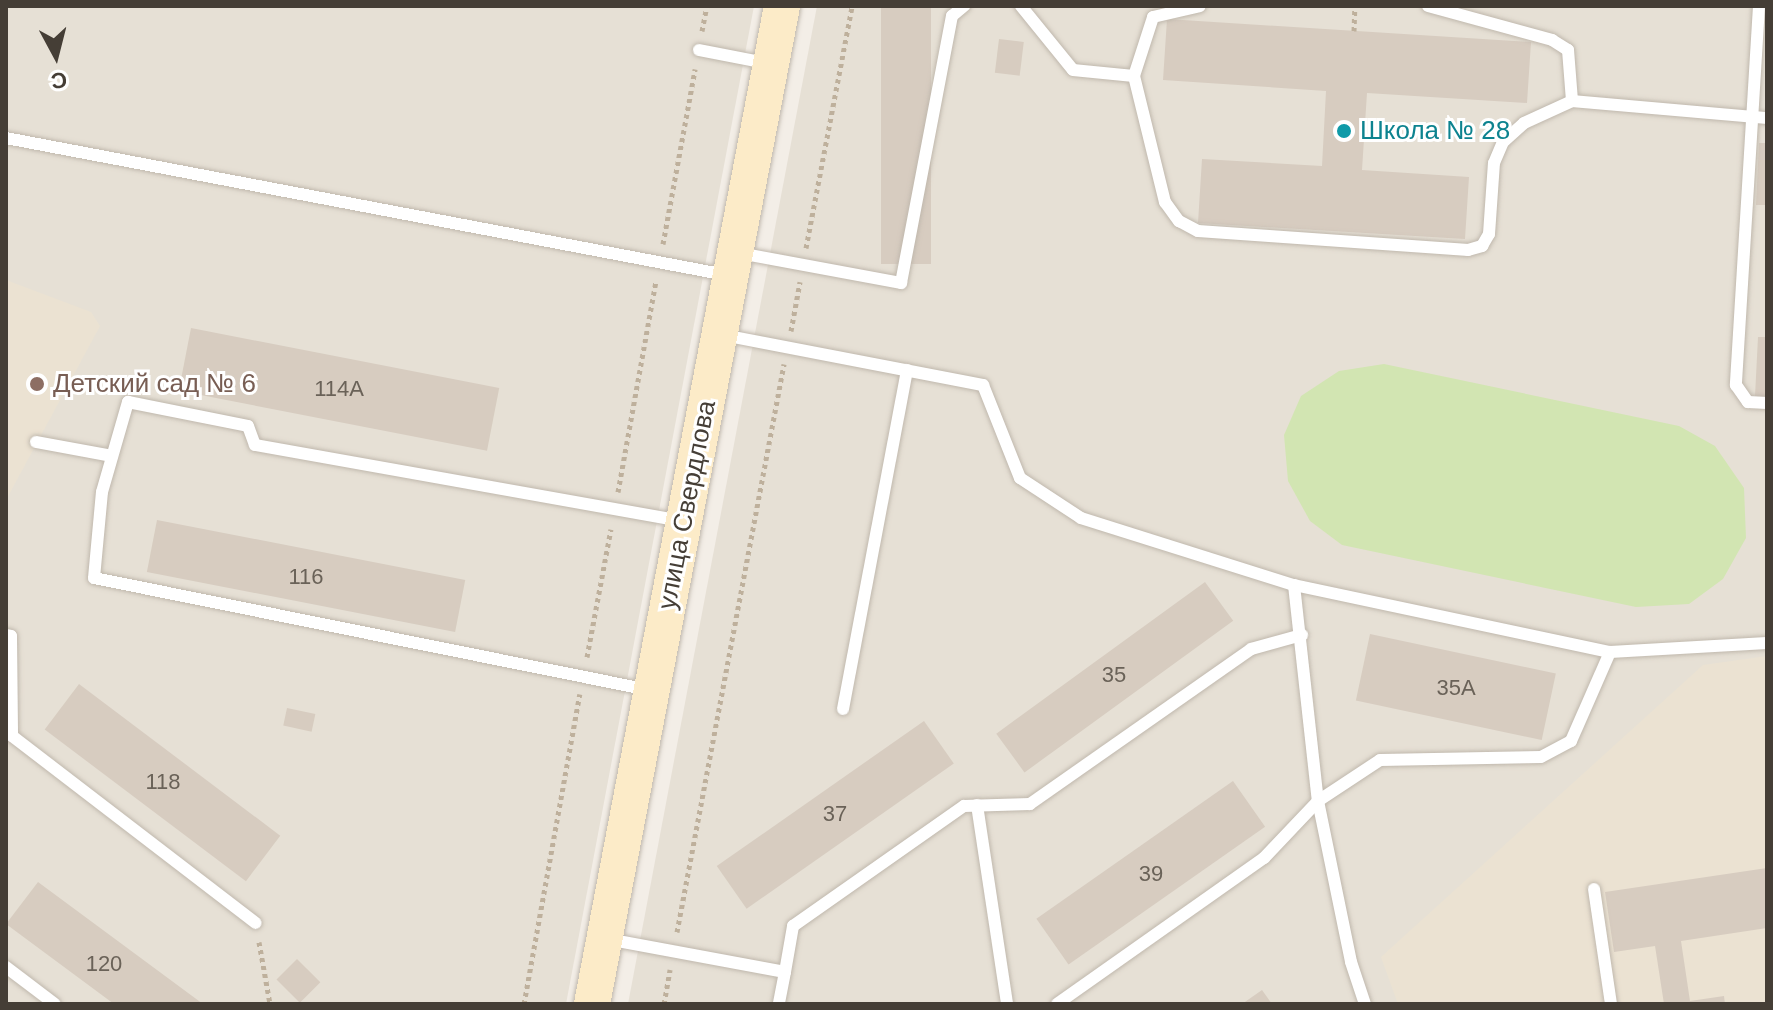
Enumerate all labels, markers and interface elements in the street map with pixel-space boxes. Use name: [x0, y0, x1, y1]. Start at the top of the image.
north arrow: [16, 16, 96, 96]
text: С: [50, 67, 68, 94]
place label: Школа № 28: [1360, 115, 1510, 147]
marker: Школа № 28: [1335, 122, 1353, 140]
place label: Детский сад № 6: [53, 368, 256, 400]
marker: Детский сад № 6: [28, 375, 46, 393]
house number: 114А: [314, 376, 364, 402]
street label: улица Свердлова: [651, 398, 723, 612]
house number: 116: [288, 564, 324, 590]
house number: 35: [1102, 662, 1126, 688]
house number: 35А: [1436, 675, 1476, 701]
house number: 118: [145, 769, 181, 795]
house number: 37: [823, 801, 847, 827]
house number: 39: [1139, 861, 1163, 887]
house number: 120: [86, 951, 122, 977]

